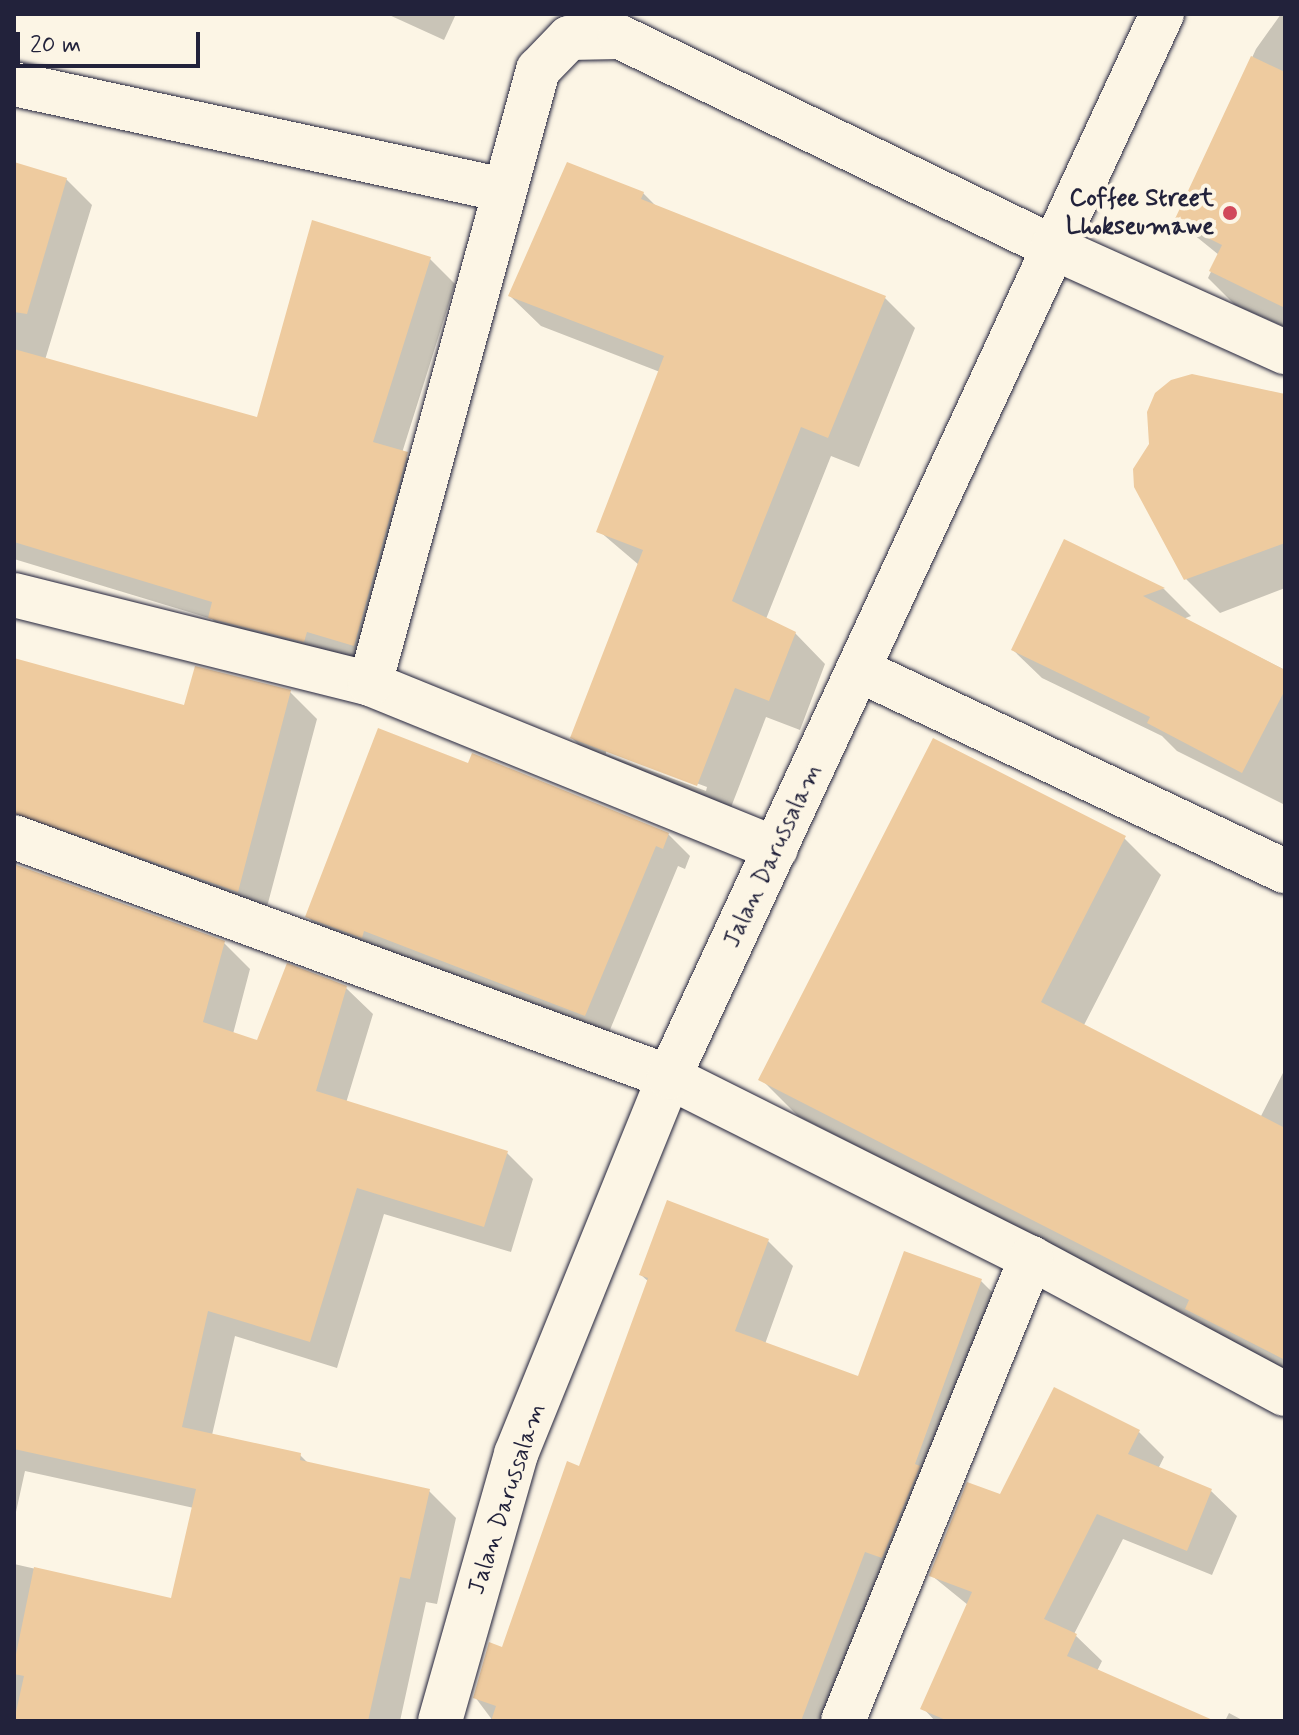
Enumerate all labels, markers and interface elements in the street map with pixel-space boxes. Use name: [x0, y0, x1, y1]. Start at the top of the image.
scale bar: [20, 16, 204, 66]
text: 20 m: [30, 30, 81, 61]
place label: Coffee Street Lhokseumawe: [1066, 185, 1214, 241]
marker: Coffee Street Lhokseumawe: [1221, 204, 1239, 222]
street label: Jalan Darussalam: [719, 762, 827, 950]
street label: Jalan Darussalam: [463, 1402, 551, 1596]

